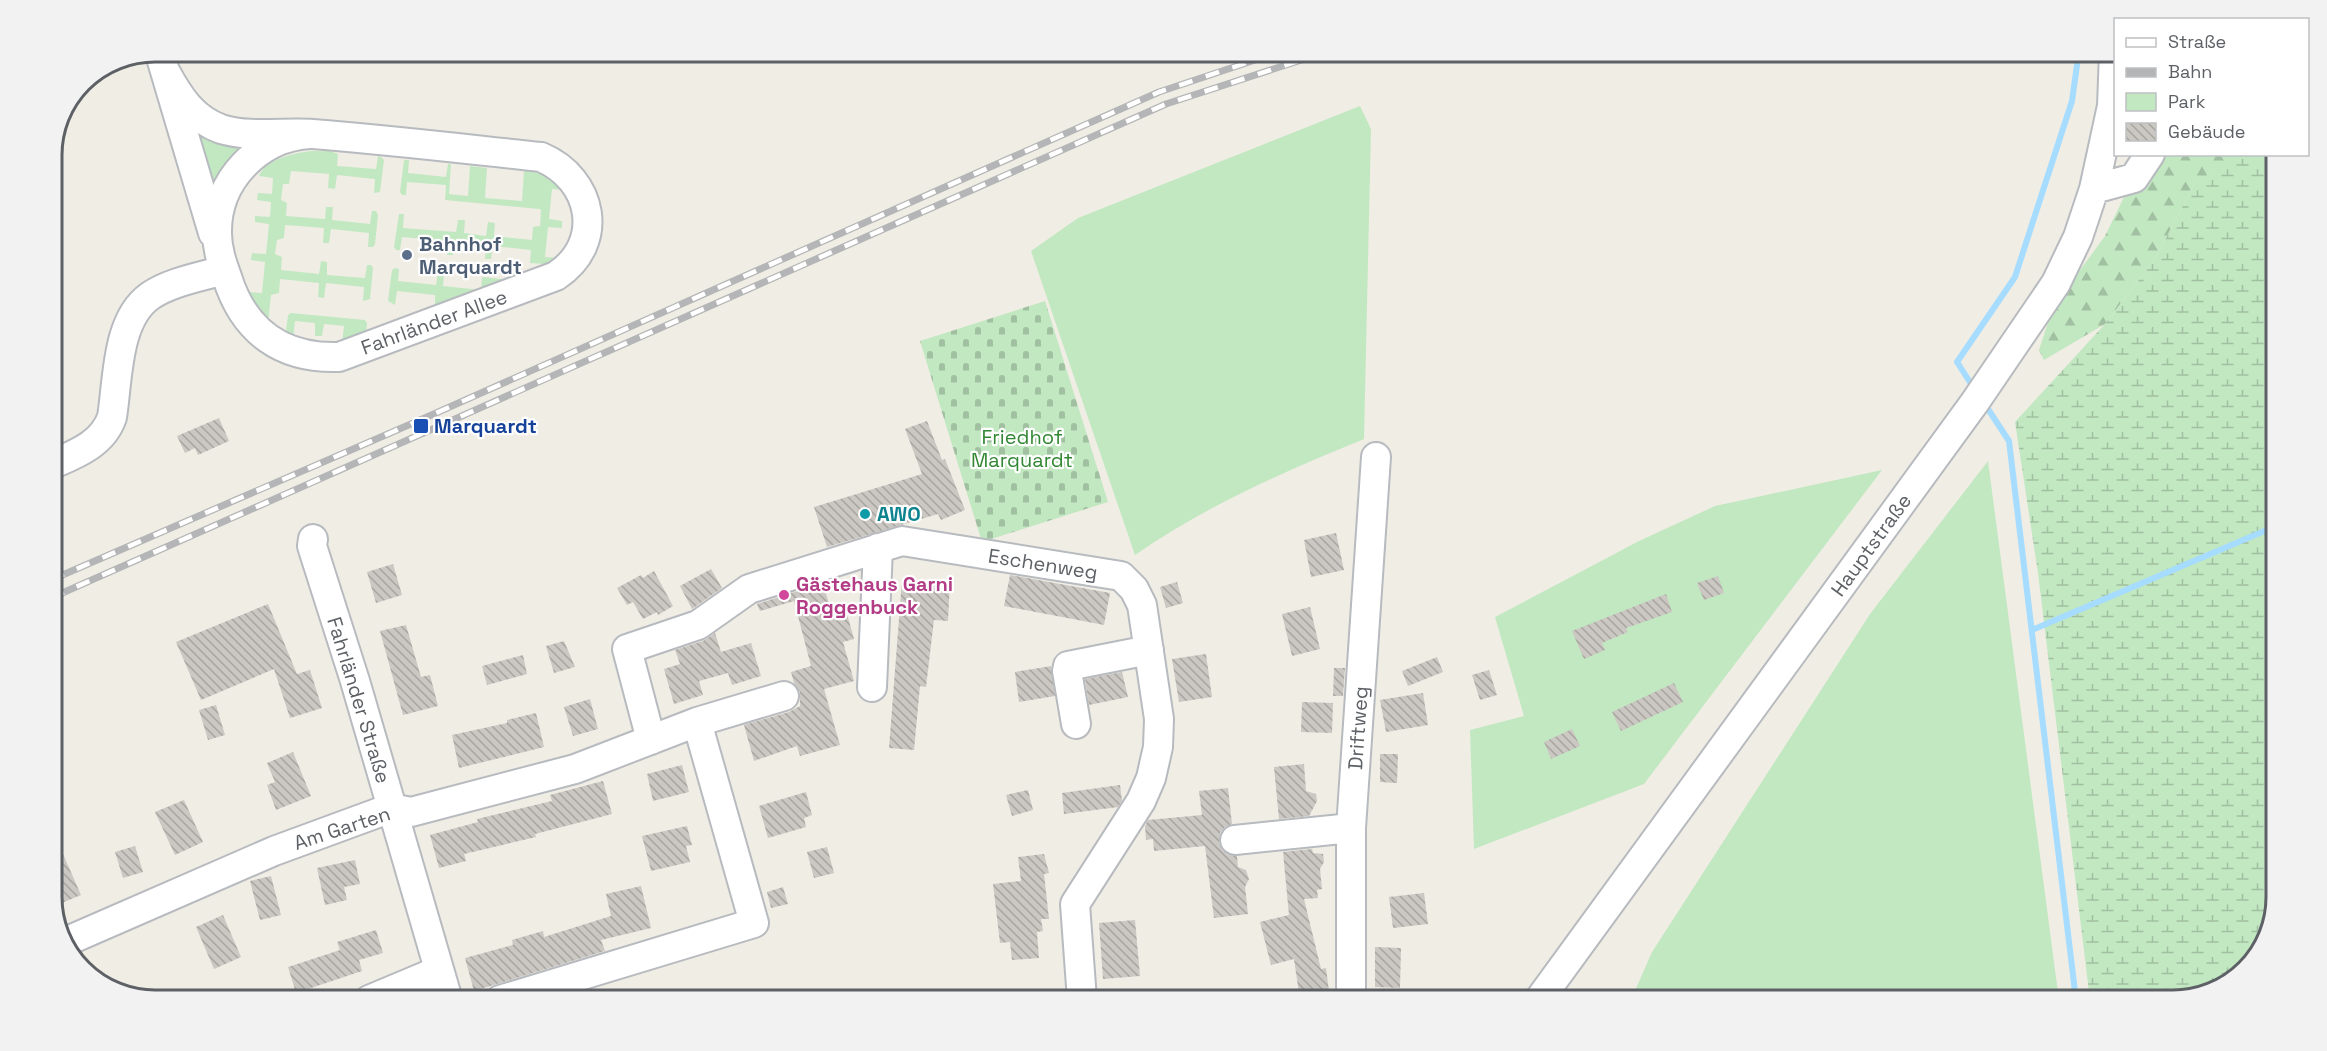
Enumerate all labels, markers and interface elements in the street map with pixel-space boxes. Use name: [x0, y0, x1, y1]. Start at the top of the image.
legend: [2114, 18, 2309, 156]
text: Straße: [2168, 30, 2226, 53]
text: Bahn: [2168, 60, 2212, 83]
text: Park: [2168, 90, 2206, 113]
text: Gebäude: [2168, 120, 2246, 143]
place label: Bahnhof Marquardt: [419, 231, 522, 280]
marker: Bahnhof Marquardt: [400, 248, 414, 262]
street label: Fahrländer Allee: [357, 283, 511, 361]
place label: Marquardt: [434, 413, 537, 439]
marker: Marquardt: [412, 417, 430, 435]
park label: Friedhof Marquardt: [971, 424, 1073, 473]
street label: Hauptstraße: [1825, 488, 1917, 602]
place label: AWO: [877, 501, 921, 527]
marker: AWO: [858, 507, 872, 521]
street label: Eschenweg: [986, 543, 1100, 585]
place label: Gästehaus Garni Roggenbuck: [796, 571, 953, 620]
marker: Gästehaus Garni Roggenbuck: [777, 588, 791, 602]
street label: Fahrländer Straße: [321, 614, 397, 786]
street label: Driftweg: [1342, 685, 1374, 771]
street label: Am Garten: [290, 800, 394, 856]

